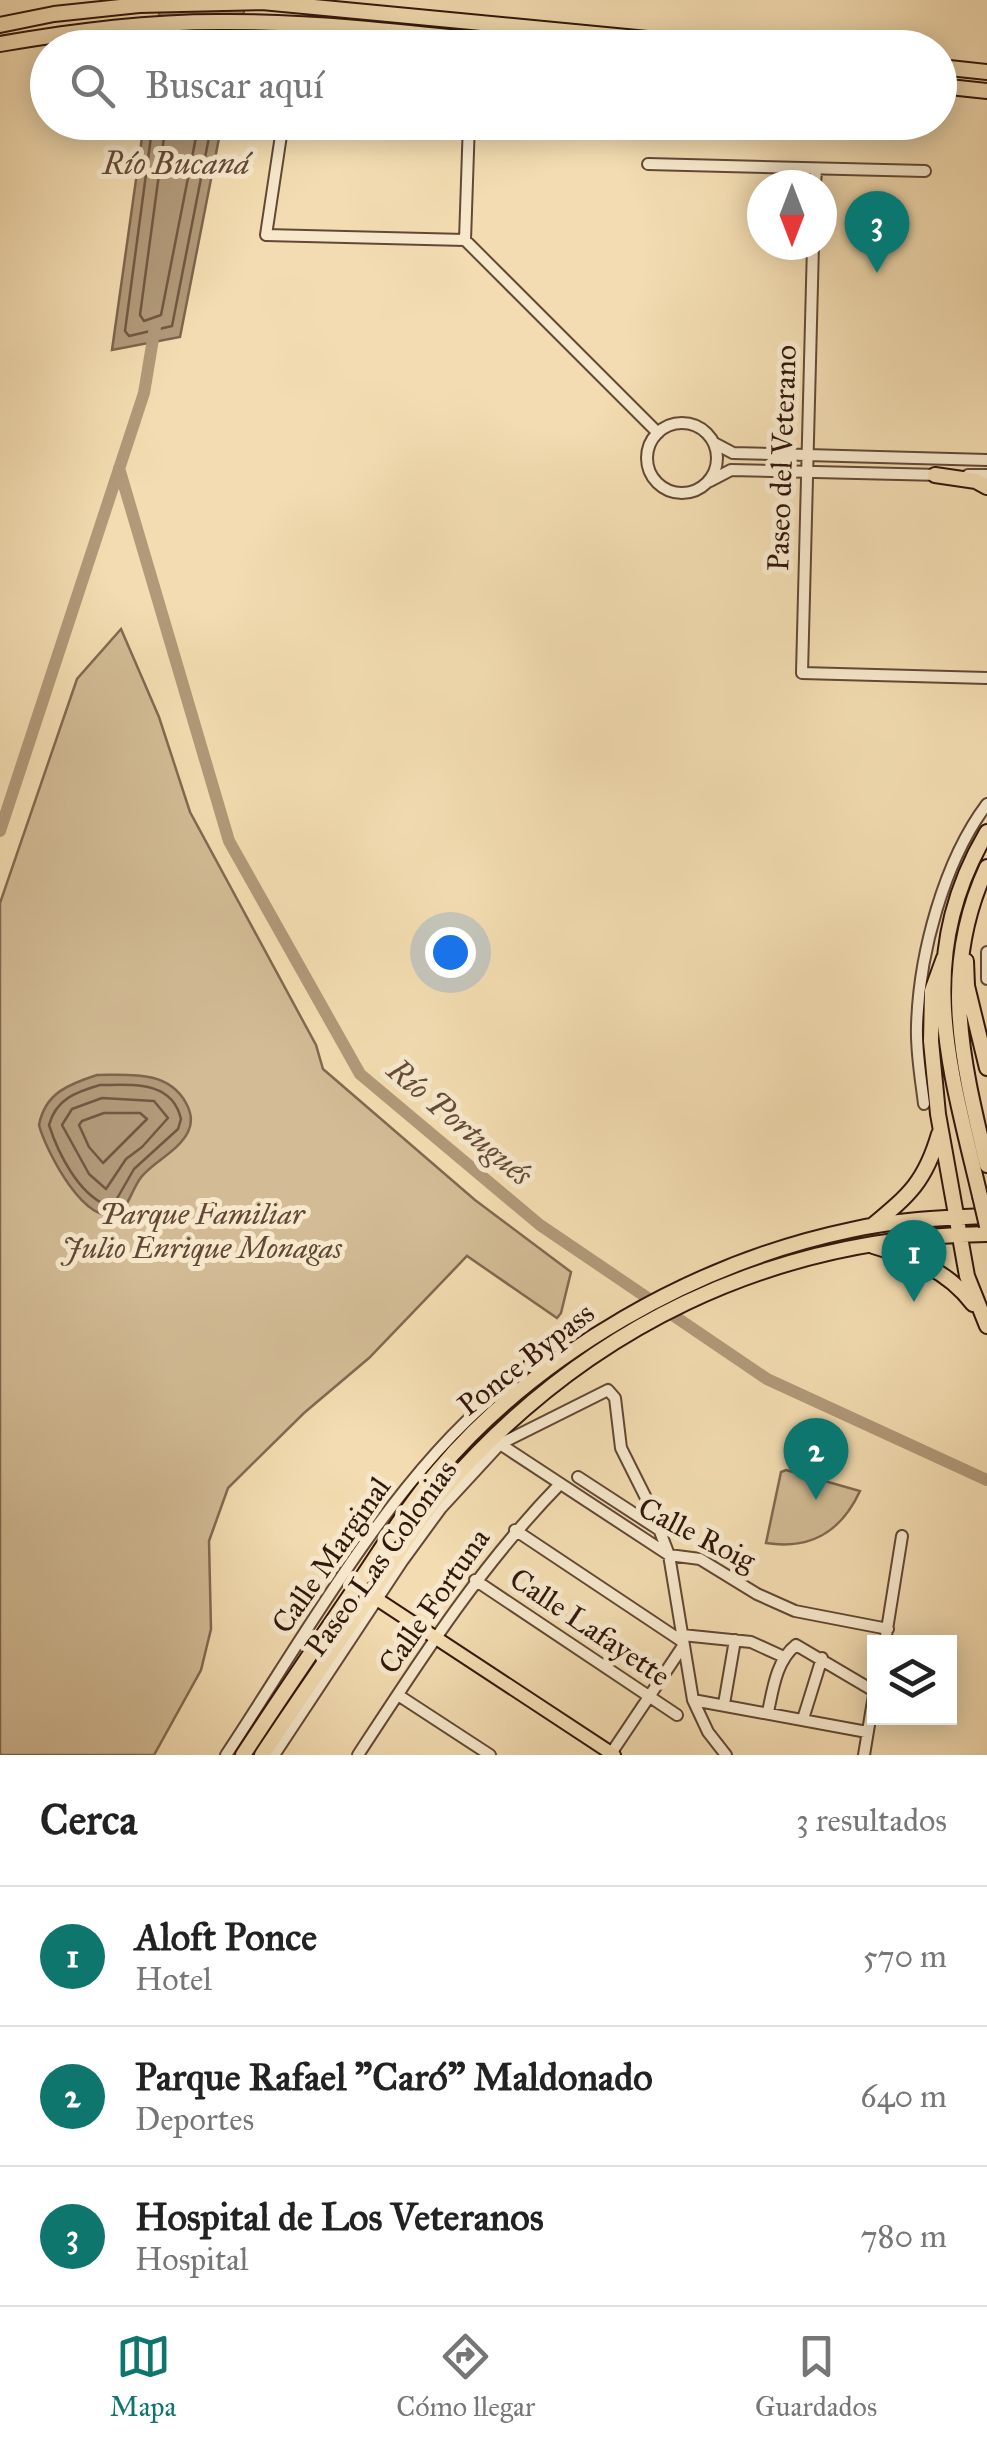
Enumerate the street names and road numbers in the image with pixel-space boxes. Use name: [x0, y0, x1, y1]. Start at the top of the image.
street label: Paseo del Veterano: [760, 344, 804, 572]
street label: Ponce Bypass: [451, 1295, 601, 1423]
street label: Paseo Las Colonias: [298, 1453, 464, 1663]
street label: Calle Marginal: [264, 1469, 399, 1640]
street label: Calle Roig: [632, 1489, 762, 1579]
street label: Calle Fortuna: [371, 1521, 497, 1681]
street label: Calle Lafayette: [503, 1560, 677, 1694]

